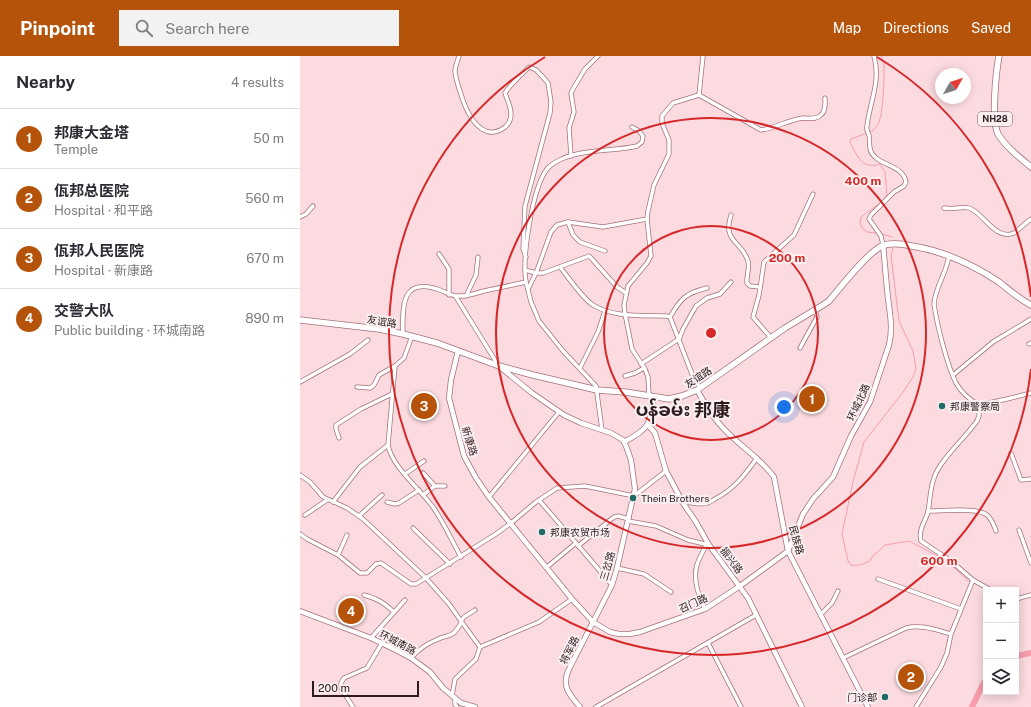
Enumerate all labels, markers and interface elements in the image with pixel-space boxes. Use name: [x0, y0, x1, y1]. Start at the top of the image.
search box: [119, 10, 399, 46]
text: Pinpoint: [20, 17, 95, 39]
icon: search: [133, 17, 155, 39]
text: Search here: [165, 20, 249, 37]
text: Map: [833, 20, 861, 36]
text: Directions: [883, 20, 949, 36]
text: Saved: [971, 20, 1011, 36]
north arrow: [935, 68, 971, 104]
text: Nearby: [16, 72, 75, 92]
text: 4 results: [231, 75, 284, 90]
road number: NH28: [978, 112, 1012, 126]
text: 邦康大金塔: [54, 124, 129, 141]
text: 1: [26, 131, 32, 146]
text: 50 m: [253, 131, 284, 146]
text: Temple: [54, 142, 98, 157]
text: 400 m: [845, 174, 882, 188]
text: 佤邦总医院: [54, 182, 129, 199]
text: 2: [25, 191, 33, 206]
text: 560 m: [245, 191, 284, 206]
text: Hospital · 和平路: [54, 203, 153, 218]
text: 佤邦人民医院: [54, 242, 144, 259]
text: 3: [25, 251, 33, 266]
text: 670 m: [246, 251, 284, 266]
text: 200 m: [769, 251, 805, 265]
text: Hospital · 新康路: [54, 263, 153, 278]
text: 交警大队: [54, 302, 114, 319]
text: 4: [25, 311, 33, 326]
text: 890 m: [245, 311, 284, 326]
street label: 友谊路: [366, 313, 398, 329]
text: Public building · 环城南路: [54, 323, 205, 338]
centre of rings: [704, 326, 718, 340]
street label: 友谊路: [682, 364, 714, 390]
street label: 环城北路: [844, 381, 872, 423]
pin: 1: [799, 384, 825, 414]
pin: 3: [411, 391, 437, 421]
your location: [774, 397, 794, 417]
district label: ပန်ခမ်း 邦康: [636, 398, 730, 424]
place label: 邦康警察局: [950, 400, 1000, 412]
marker: 邦康警察局: [937, 401, 947, 411]
street label: 新康路: [460, 425, 480, 457]
place label: Thein Brothers: [641, 492, 709, 504]
marker: Thein Brothers: [628, 493, 638, 503]
street label: 民族路: [787, 524, 807, 556]
place label: 邦康农贸市场: [550, 526, 610, 538]
marker: 邦康农贸市场: [537, 527, 547, 537]
street label: 振兴路: [718, 544, 746, 576]
street label: 三岔路: [597, 550, 617, 582]
text: 600 m: [921, 554, 958, 568]
map controls: [983, 587, 1019, 695]
button: +: [983, 587, 1019, 623]
street label: 召门路: [677, 591, 709, 615]
pin: 4: [338, 596, 364, 626]
button: −: [983, 623, 1019, 659]
street label: 环城南路: [378, 627, 418, 657]
street label: 将军路: [557, 634, 581, 666]
button: layers: [983, 659, 1019, 695]
pin: 2: [898, 662, 924, 692]
scale bar: [312, 679, 419, 698]
text: 200 m: [318, 682, 350, 694]
place label: 门诊部: [847, 691, 877, 703]
marker: 门诊部: [880, 692, 890, 702]

